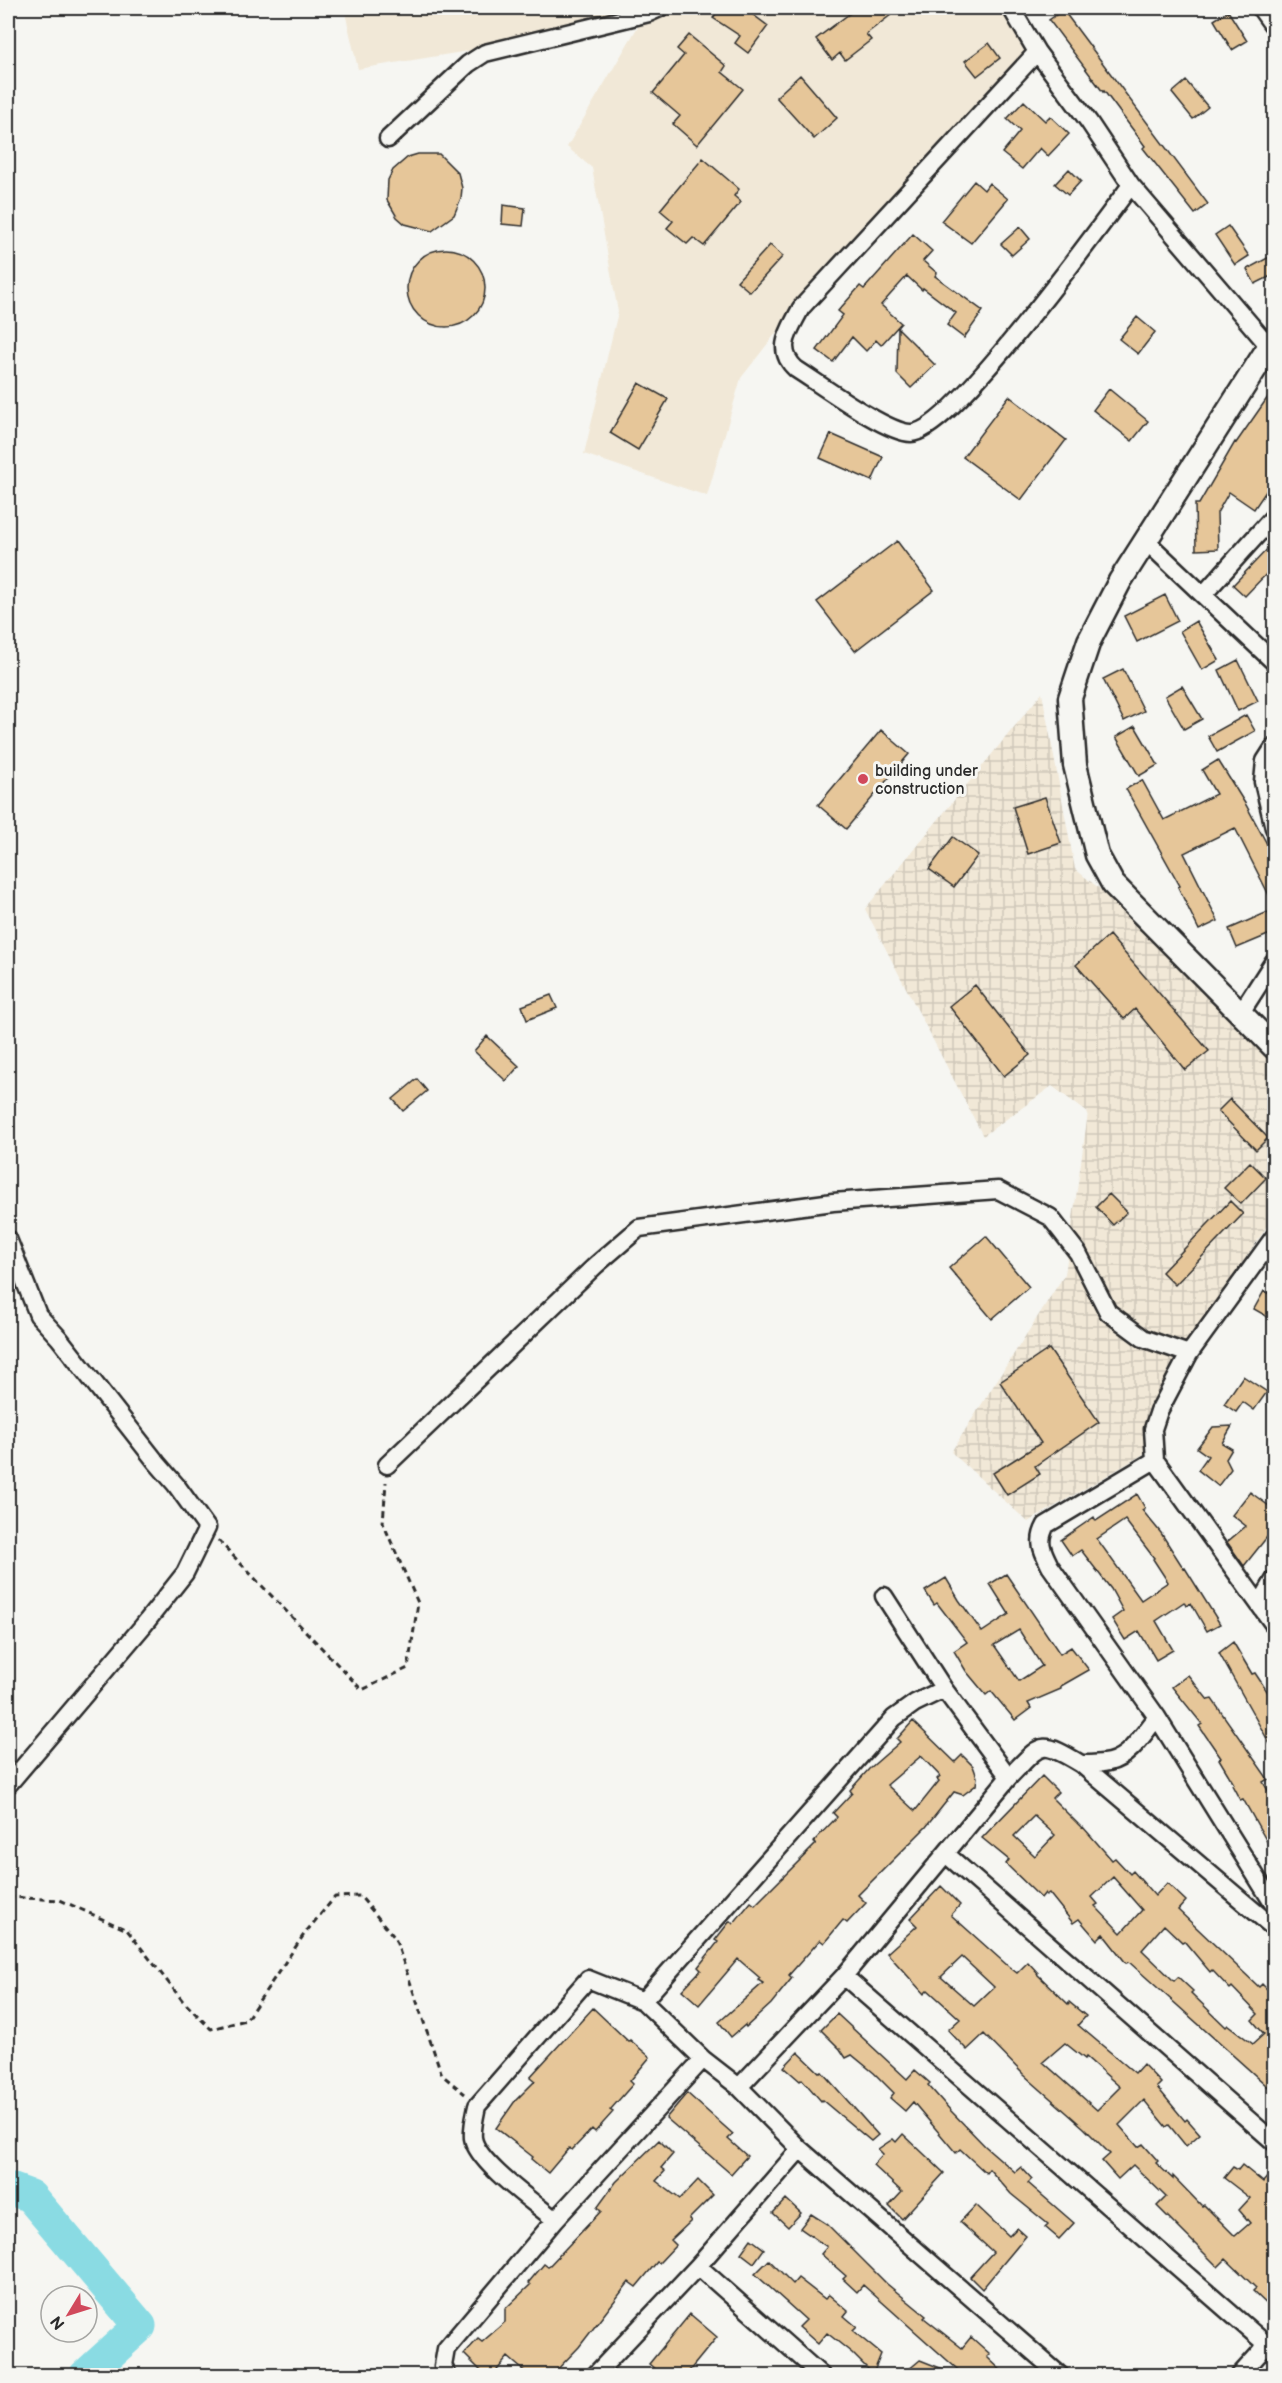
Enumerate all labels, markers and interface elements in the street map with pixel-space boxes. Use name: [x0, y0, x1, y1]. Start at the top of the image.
place label: building under construction: [875, 762, 978, 799]
marker: building under construction: [856, 772, 870, 786]
north arrow: [39, 2284, 99, 2344]
text: N: [47, 2312, 70, 2333]

